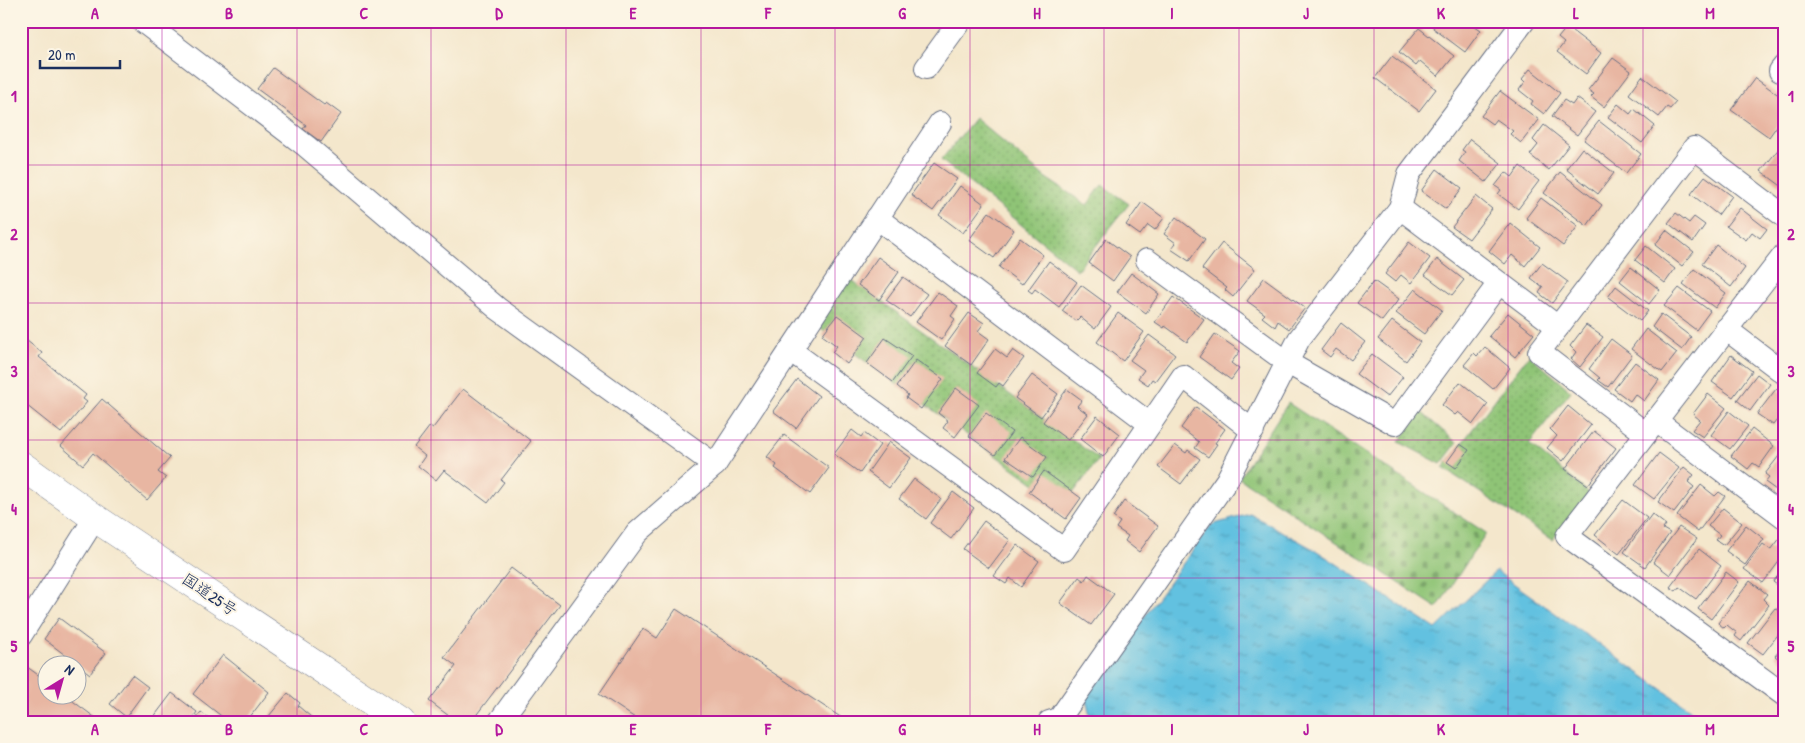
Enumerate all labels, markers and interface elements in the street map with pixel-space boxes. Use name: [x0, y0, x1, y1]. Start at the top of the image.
text: A: [91, 2, 99, 24]
text: B: [225, 2, 233, 24]
text: C: [360, 2, 369, 24]
text: D: [495, 2, 503, 24]
text: E: [629, 2, 637, 24]
text: F: [764, 2, 772, 24]
text: G: [898, 2, 906, 24]
text: H: [1033, 2, 1041, 24]
text: I: [1170, 2, 1174, 24]
text: J: [1303, 2, 1309, 24]
text: K: [1437, 2, 1446, 24]
text: L: [1573, 2, 1579, 24]
text: M: [1705, 2, 1715, 24]
scale bar: [40, 38, 120, 70]
text: 20 m: [48, 44, 75, 65]
text: 1: [11, 85, 17, 107]
text: 1: [1788, 85, 1794, 107]
text: 2: [10, 223, 18, 245]
text: 2: [1787, 223, 1795, 245]
text: 3: [10, 360, 18, 382]
text: 3: [1787, 360, 1795, 382]
text: 4: [11, 498, 17, 520]
text: 4: [1788, 498, 1794, 520]
street label: 国道25号: [178, 567, 242, 621]
text: 5: [11, 635, 18, 657]
text: 5: [1788, 635, 1795, 657]
north arrow: [38, 656, 88, 706]
text: N: [61, 659, 79, 679]
text: A: [91, 718, 99, 740]
text: B: [225, 718, 233, 740]
text: C: [360, 718, 369, 740]
text: D: [495, 718, 503, 740]
text: E: [629, 718, 637, 740]
text: F: [764, 718, 772, 740]
text: G: [898, 718, 906, 740]
text: H: [1033, 718, 1041, 740]
text: I: [1170, 718, 1174, 740]
text: J: [1303, 718, 1309, 740]
text: K: [1437, 718, 1446, 740]
text: L: [1573, 718, 1579, 740]
text: M: [1705, 718, 1715, 740]

